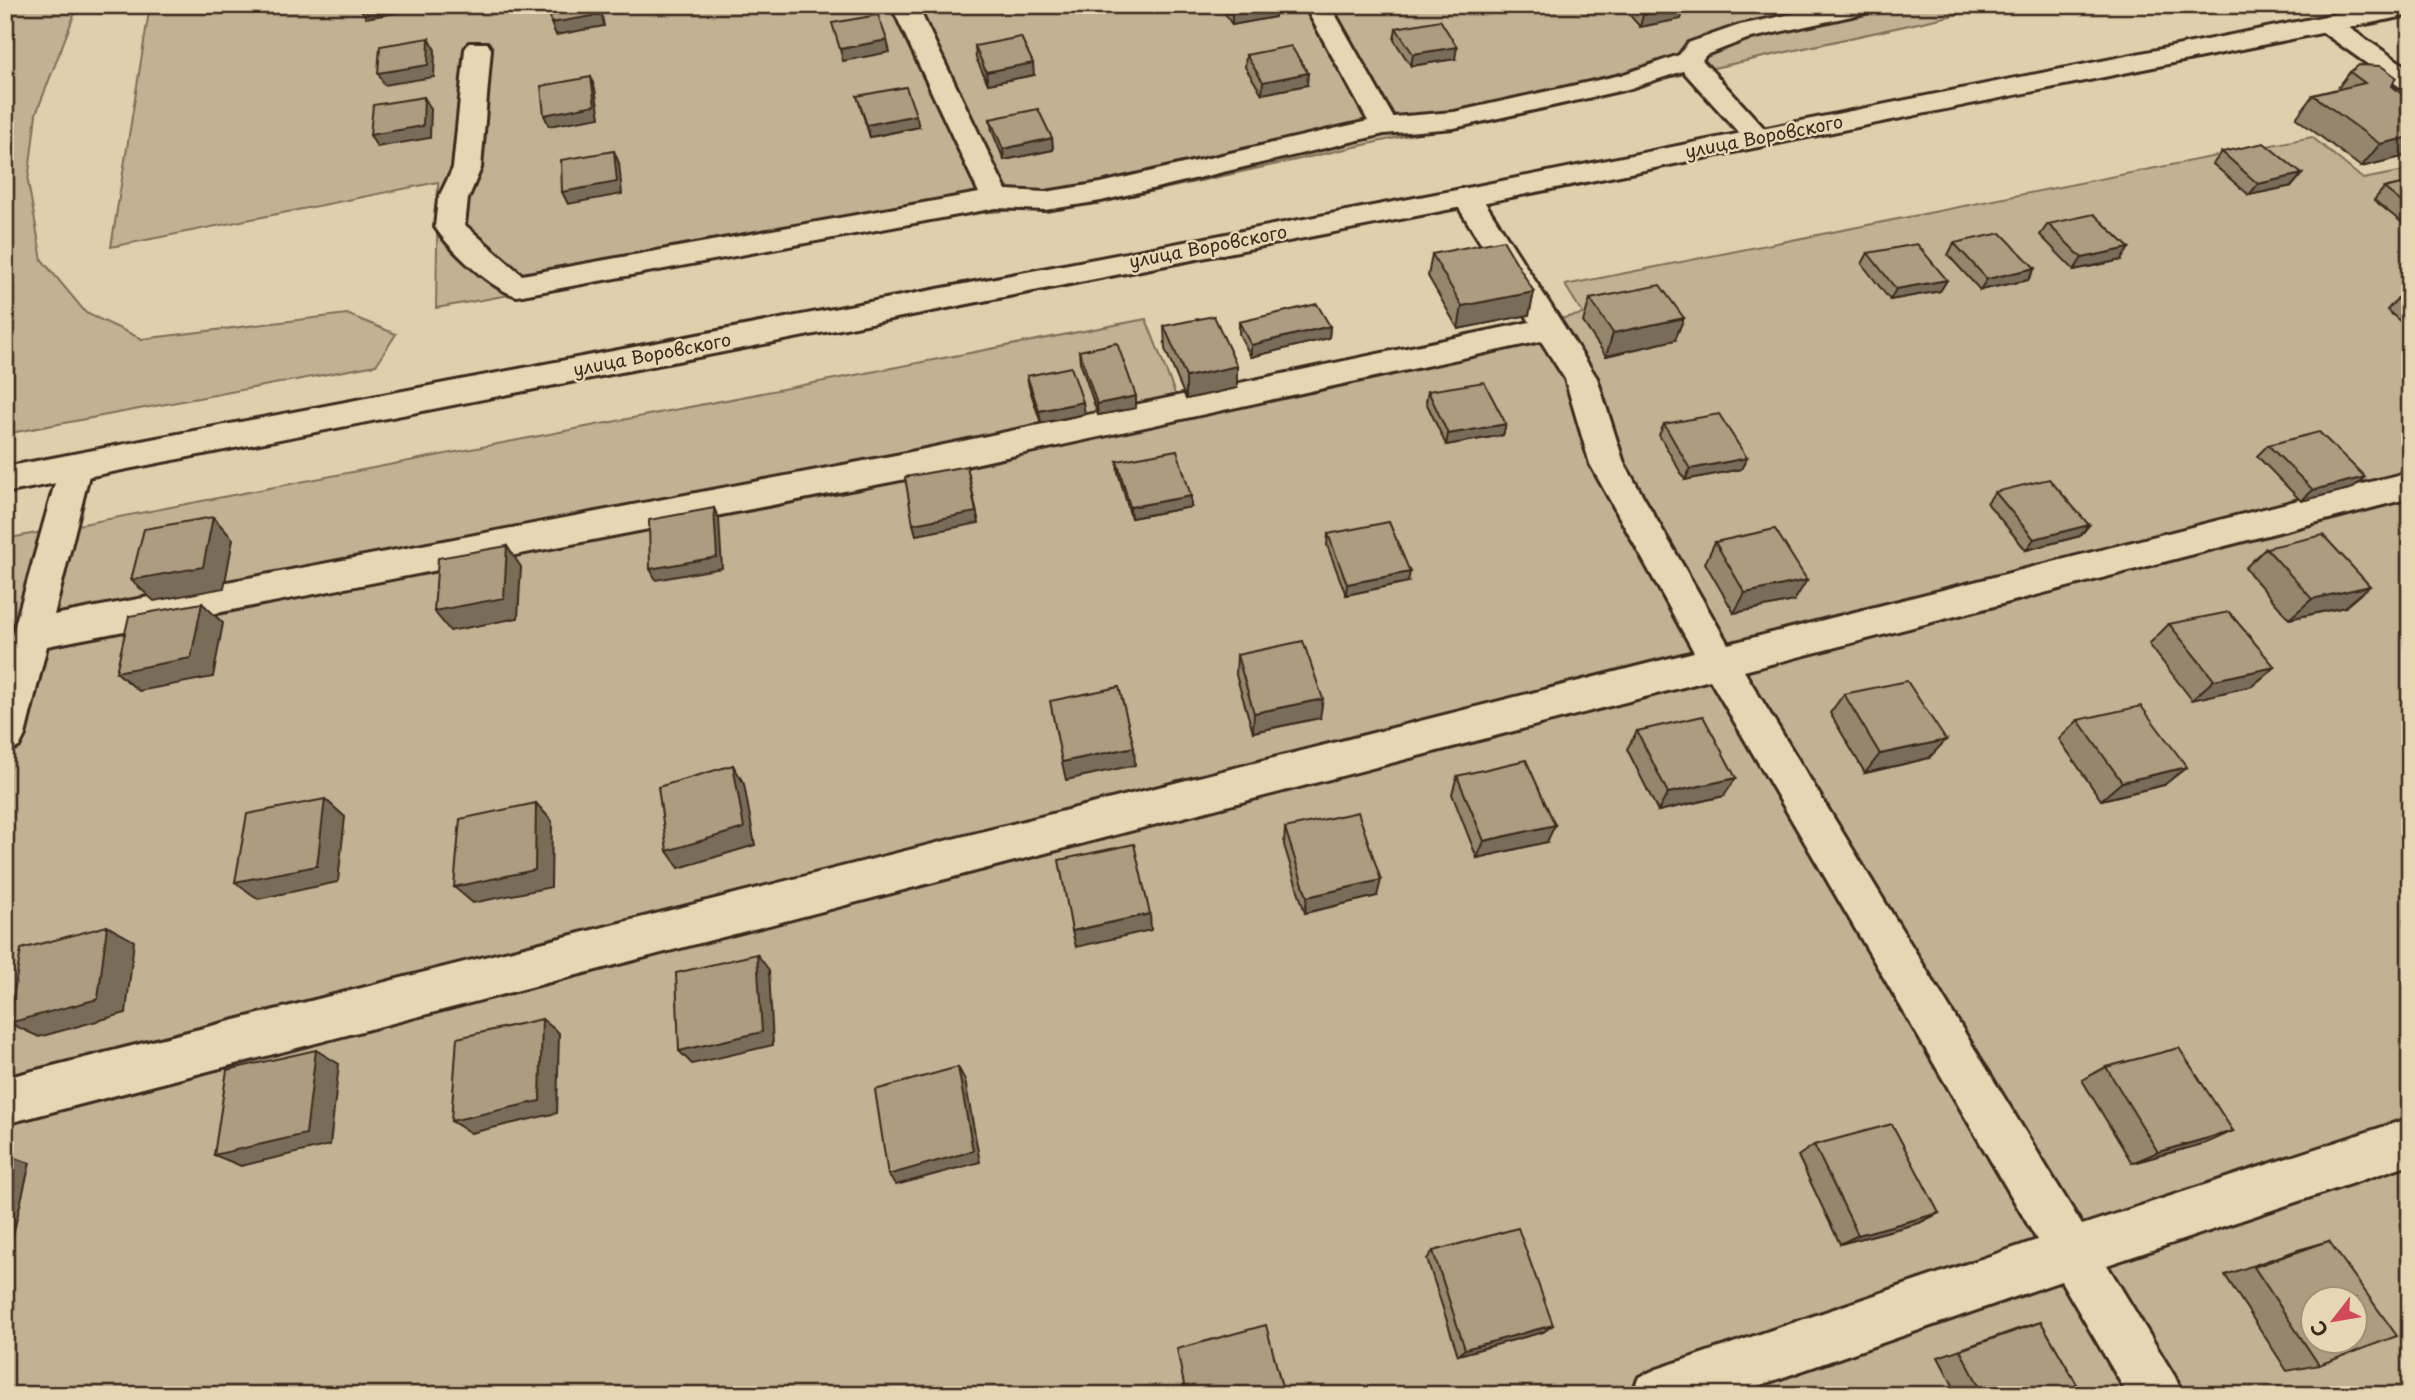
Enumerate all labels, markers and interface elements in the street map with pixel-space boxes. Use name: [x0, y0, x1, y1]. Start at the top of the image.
street label: улица Воровского: [1682, 107, 1845, 164]
street label: улица Воровского: [1126, 217, 1289, 274]
street label: улица Воровского: [570, 325, 733, 382]
north arrow: [2300, 1284, 2370, 1354]
text: С: [2303, 1316, 2334, 1343]

